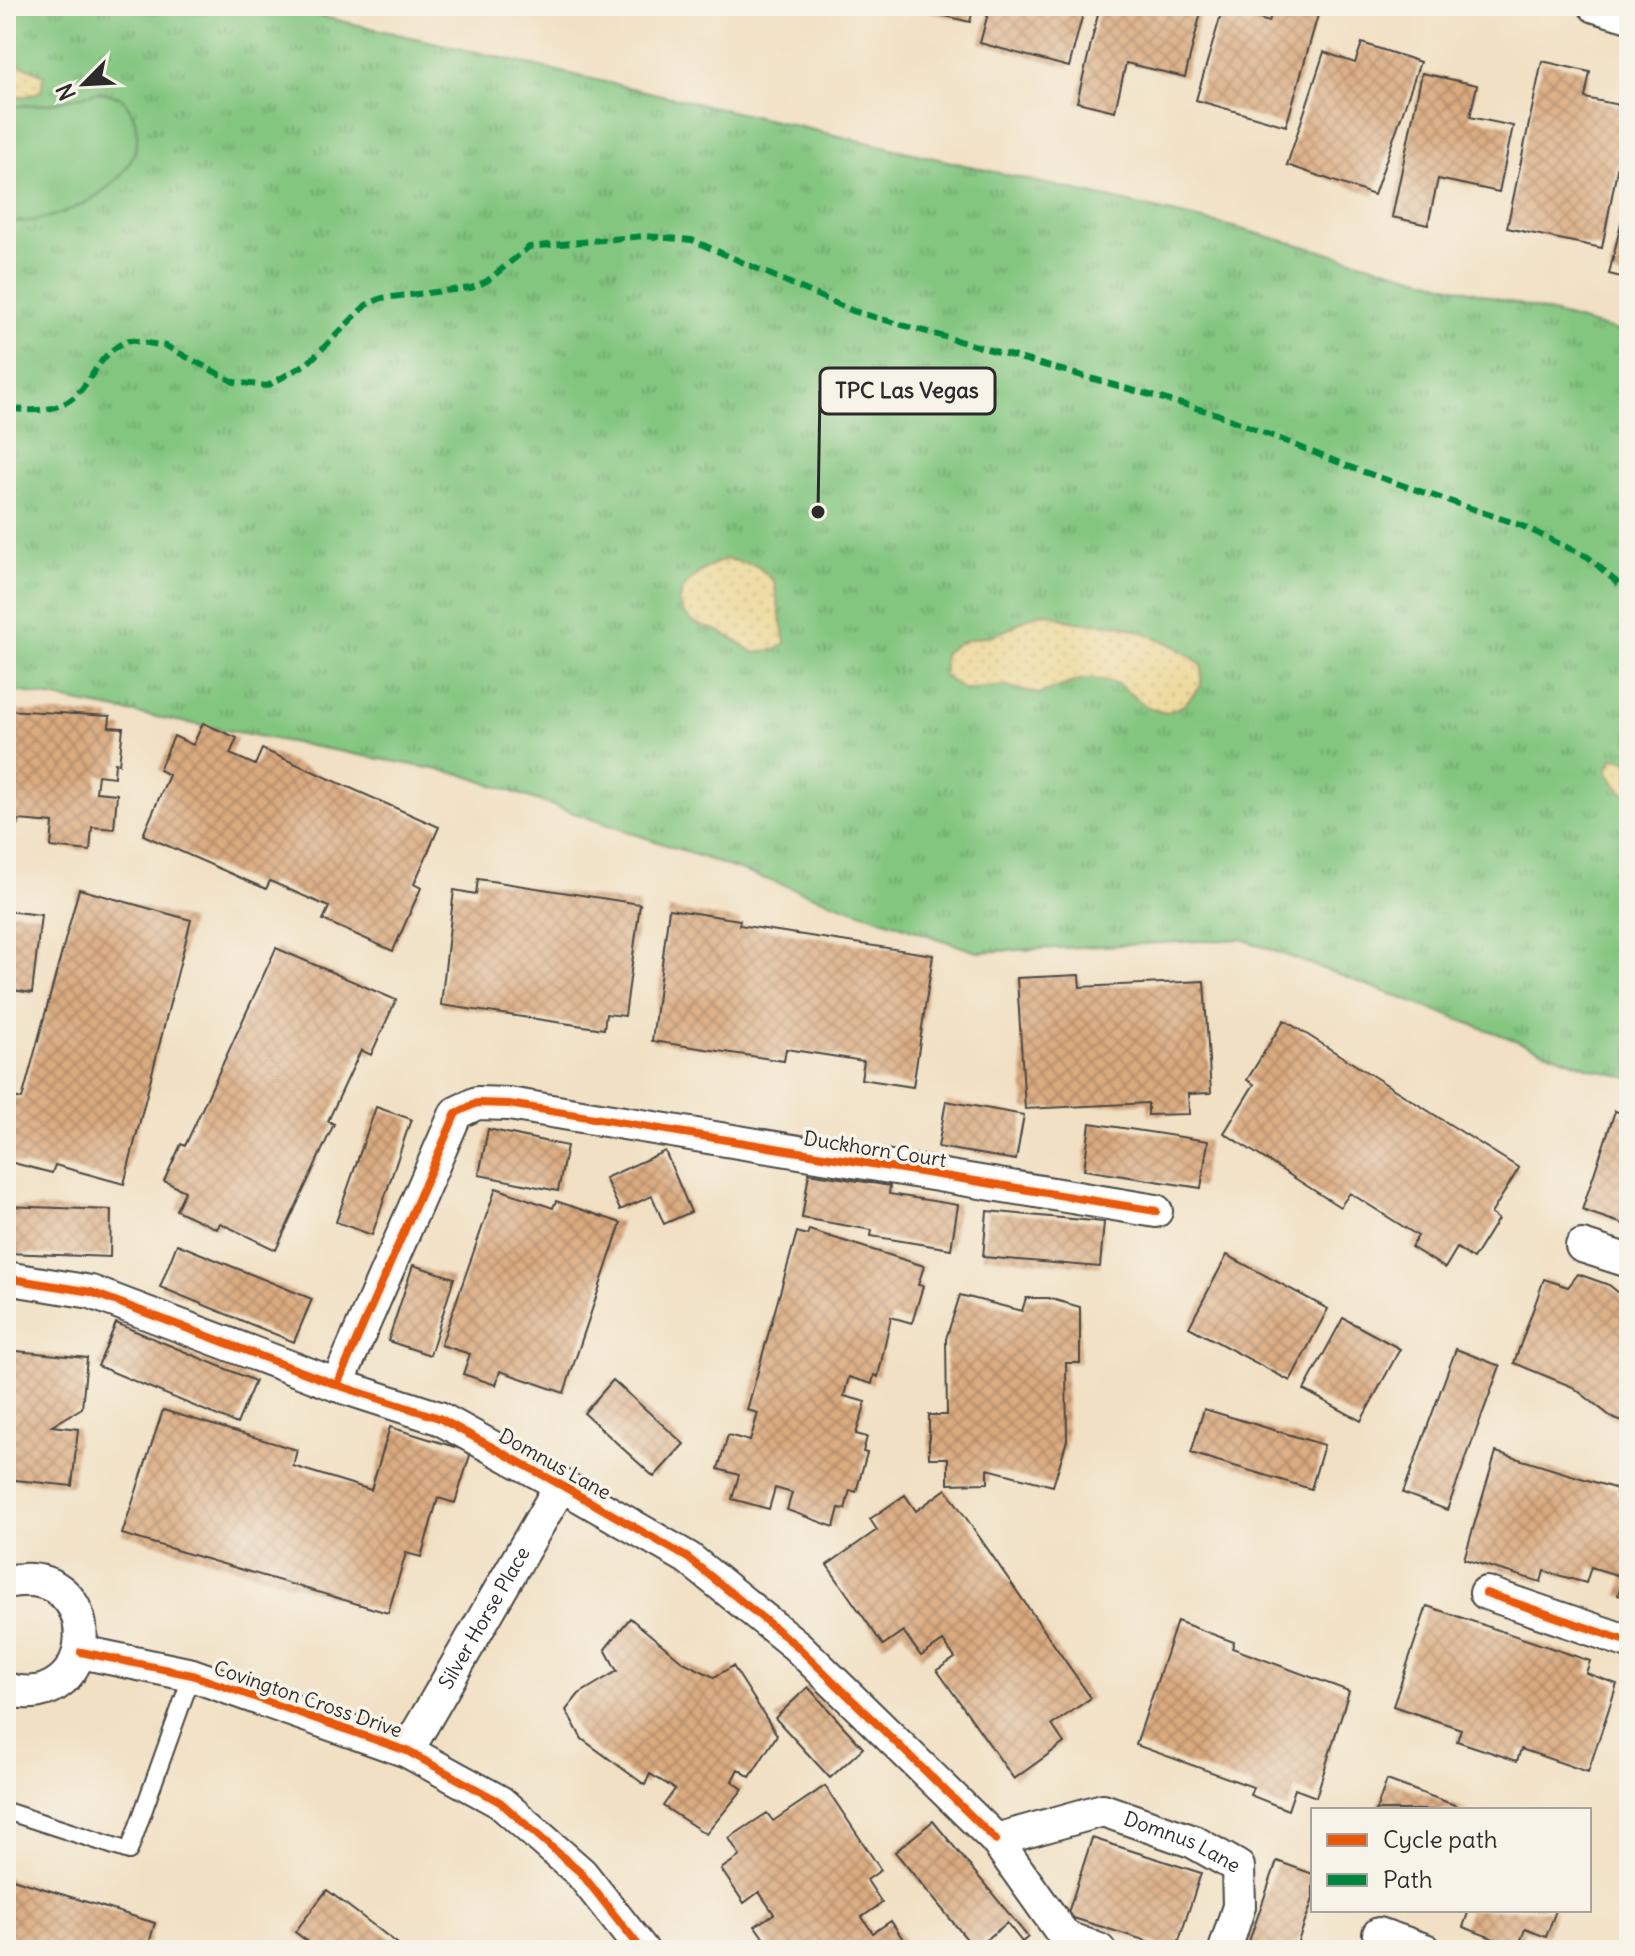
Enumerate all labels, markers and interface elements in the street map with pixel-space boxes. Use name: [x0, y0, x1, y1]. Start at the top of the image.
north arrow: [44, 44, 124, 124]
text: N: [50, 79, 82, 105]
callout: TPC Las Vegas: [820, 368, 995, 414]
text: TPC Las Vegas: [835, 376, 979, 404]
street label: Duckhorn Court: [802, 1125, 949, 1172]
street label: Domnus Lane: [495, 1422, 616, 1505]
street label: Silver Horse Place: [433, 1542, 535, 1693]
street label: Covington Cross Drive: [211, 1654, 406, 1743]
street label: Domnus Lane: [1121, 1805, 1245, 1878]
legend: [1311, 1808, 1591, 1912]
text: Cycle path: [1383, 1824, 1498, 1854]
text: Path: [1383, 1864, 1433, 1894]

